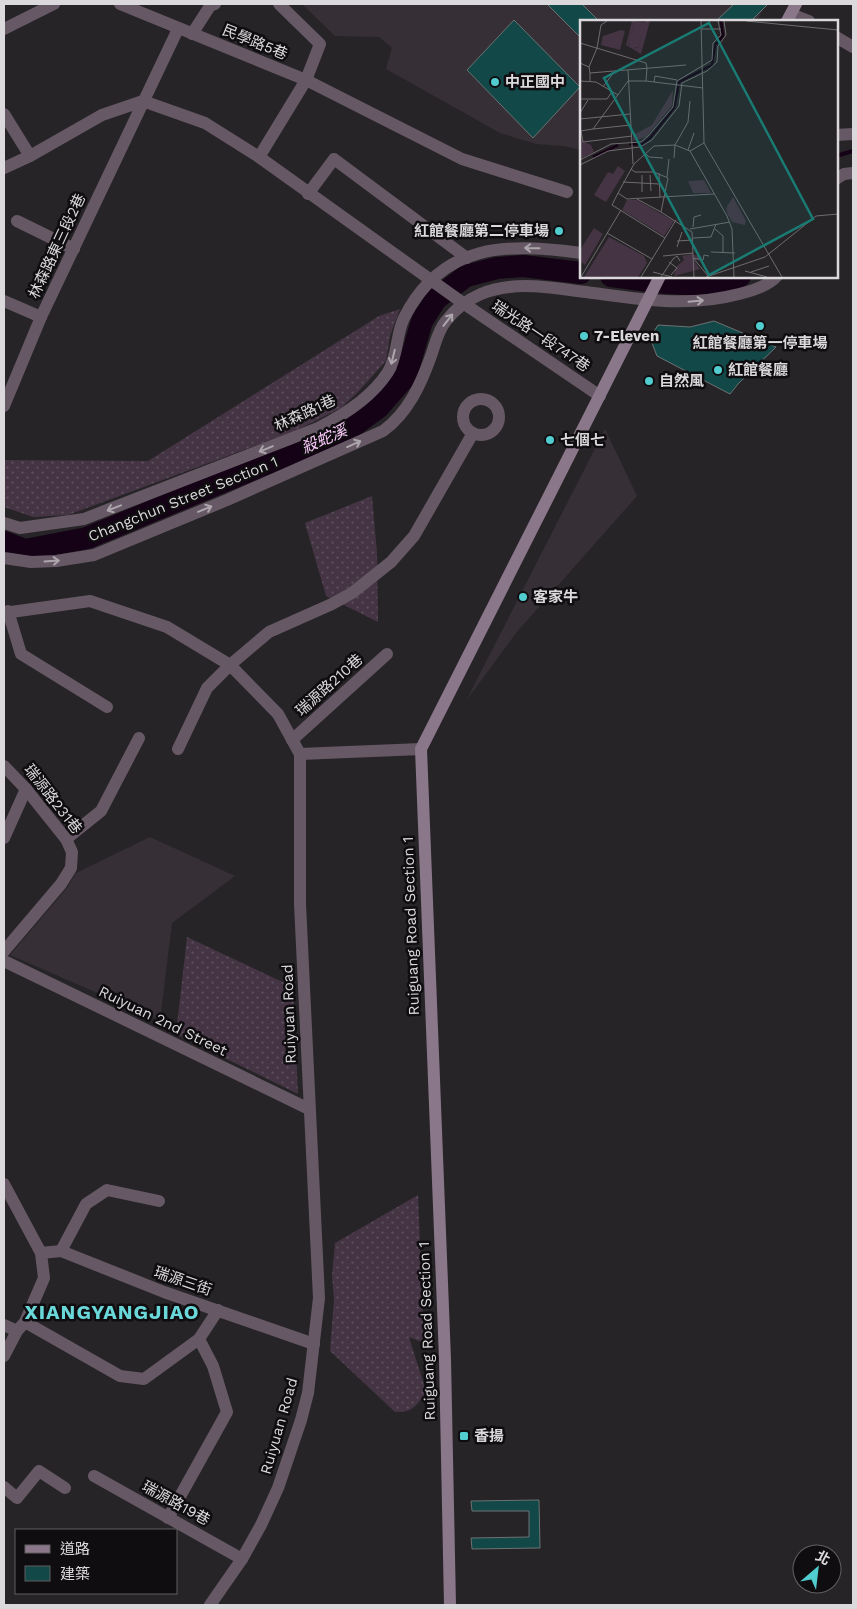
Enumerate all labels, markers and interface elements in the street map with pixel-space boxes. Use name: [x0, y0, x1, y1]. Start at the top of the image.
inset map: [580, 20, 837, 278]
street label: 民學路5巷: [220, 21, 290, 63]
place label: 中正國中: [505, 73, 565, 91]
marker: 中正國中: [489, 76, 501, 88]
street label: 林森路東三段2巷: [25, 191, 89, 301]
place label: 紅館餐廳第二停車場: [414, 222, 549, 240]
marker: 紅館餐廳第二停車場: [553, 225, 565, 237]
one-way arrow: [525, 243, 541, 252]
street label: 瑞光路一段747巷: [489, 297, 593, 375]
one-way arrow: [688, 297, 704, 306]
one-way arrow: [442, 314, 453, 327]
marker: 紅館餐廳第一停車場: [754, 320, 766, 332]
place label: 7-Eleven: [594, 327, 659, 345]
marker: 7-Eleven: [578, 330, 590, 342]
place label: 紅館餐廳第一停車場: [692, 334, 828, 352]
one-way arrow: [388, 349, 397, 365]
place label: 紅館餐廳: [728, 361, 788, 379]
marker: 紅館餐廳: [712, 364, 724, 376]
place label: 自然風: [659, 372, 704, 390]
marker: 自然風: [643, 375, 655, 387]
street label: 林森路1巷: [271, 391, 339, 435]
water label: 殺蛇溪: [298, 420, 352, 457]
place label: 七個七: [560, 431, 605, 449]
marker: 七個七: [544, 434, 556, 446]
one-way arrow: [346, 439, 361, 449]
one-way arrow: [259, 445, 274, 454]
street label: Changchun Street Section 1: [86, 453, 280, 545]
one-way arrow: [107, 504, 123, 513]
one-way arrow: [197, 504, 212, 513]
one-way arrow: [44, 556, 60, 565]
place label: 客家牛: [533, 588, 578, 606]
marker: 客家牛: [517, 591, 529, 603]
street label: 瑞源路210巷: [292, 650, 366, 720]
street label: 瑞源路231巷: [20, 761, 86, 837]
street label: Ruiguang Road Section 1: [399, 836, 423, 1016]
street label: Ruiyuan Road: [278, 964, 300, 1064]
street label: Ruiyuan 2nd Street: [96, 982, 231, 1060]
street label: Ruiguang Road Section 1: [415, 1241, 439, 1421]
street label: 瑞源三街: [152, 1263, 214, 1299]
district label: XIANGYANGJIAO: [24, 1300, 200, 1324]
street label: Ruiyuan Road: [257, 1376, 301, 1476]
place label: 香揚: [474, 1427, 504, 1445]
marker: 香揚: [458, 1430, 470, 1442]
street label: 瑞源路19巷: [139, 1477, 213, 1529]
legend: [15, 1529, 178, 1594]
text: 道路: [60, 1540, 90, 1558]
north arrow: [792, 1544, 842, 1594]
text: 北: [813, 1547, 833, 1568]
text: 建築: [60, 1565, 90, 1583]

